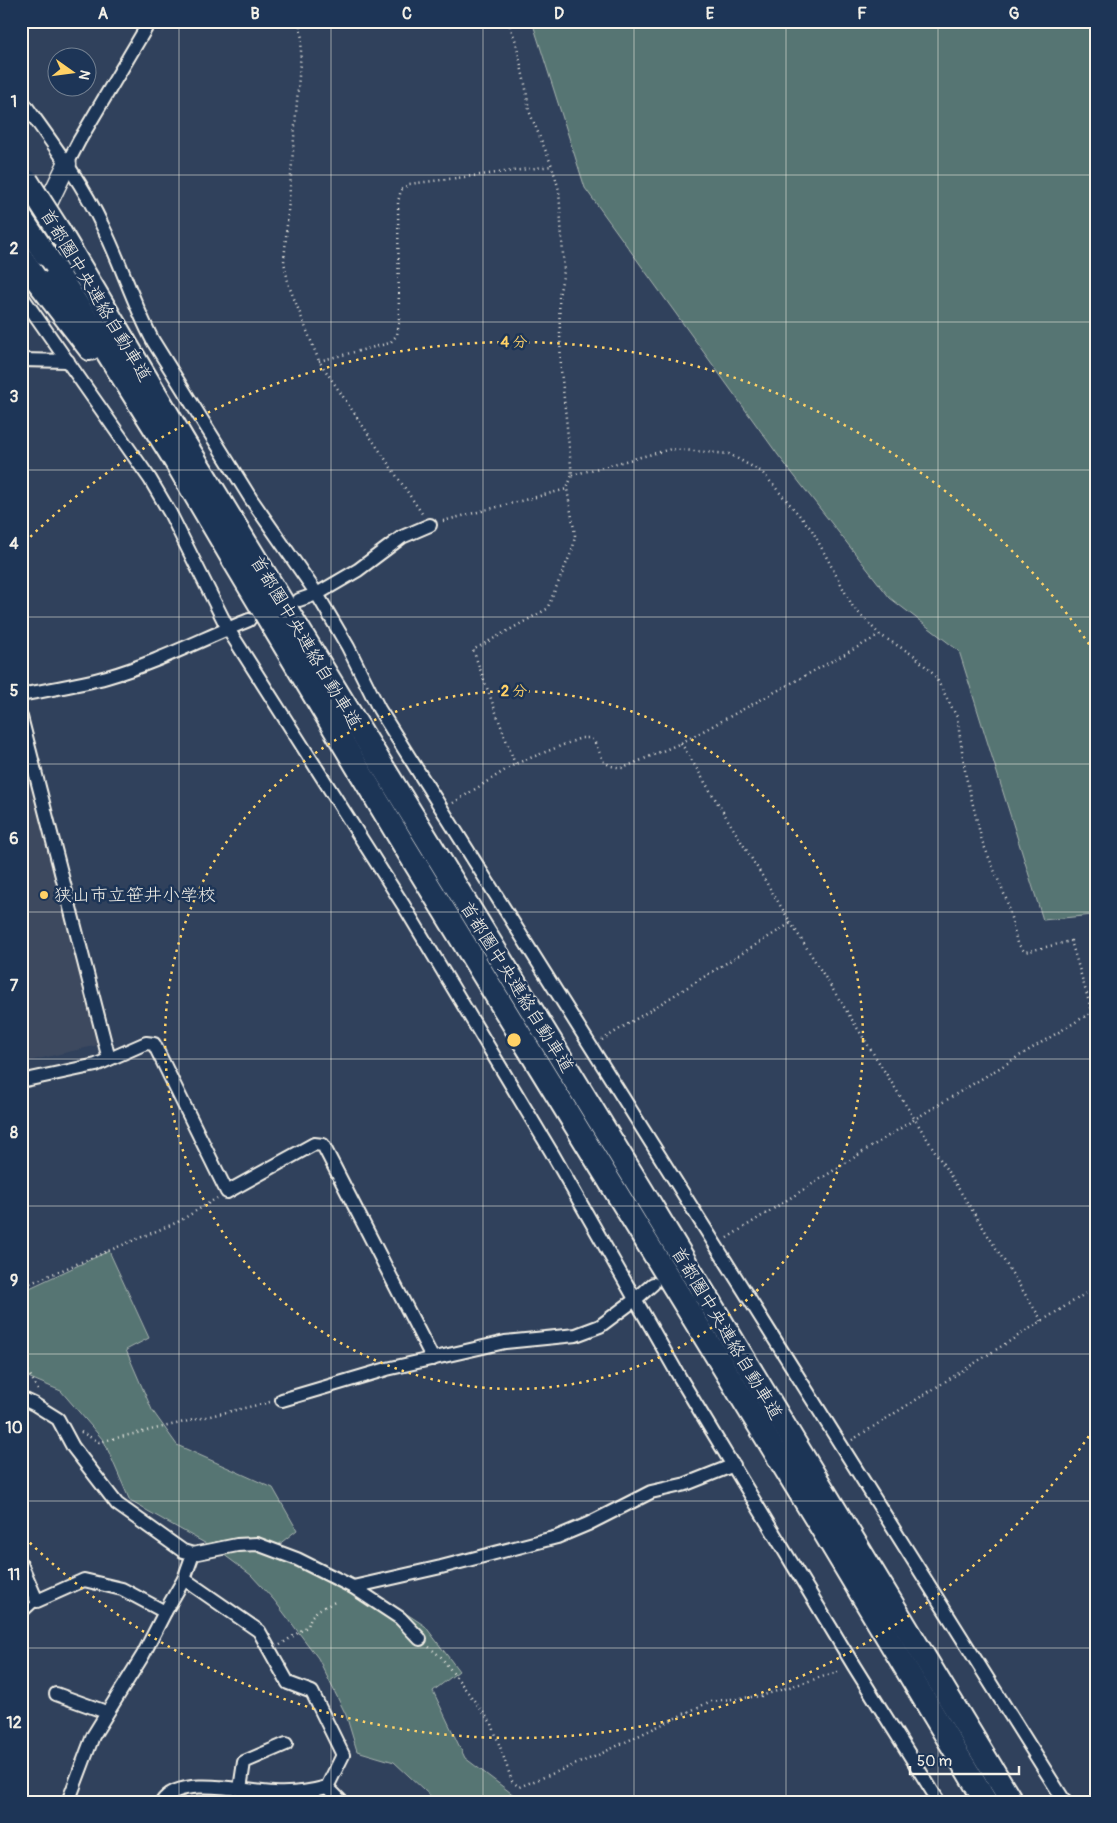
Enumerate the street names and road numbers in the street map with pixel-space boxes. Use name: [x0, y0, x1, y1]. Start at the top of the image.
street label: 首都圏中央連絡自動車道: [35, 204, 156, 386]
street label: 首都圏中央連絡自動車道: [245, 551, 366, 733]
street label: 首都圏中央連絡自動車道: [454, 897, 579, 1077]
street label: 首都圏中央連絡自動車道: [666, 1242, 787, 1424]

